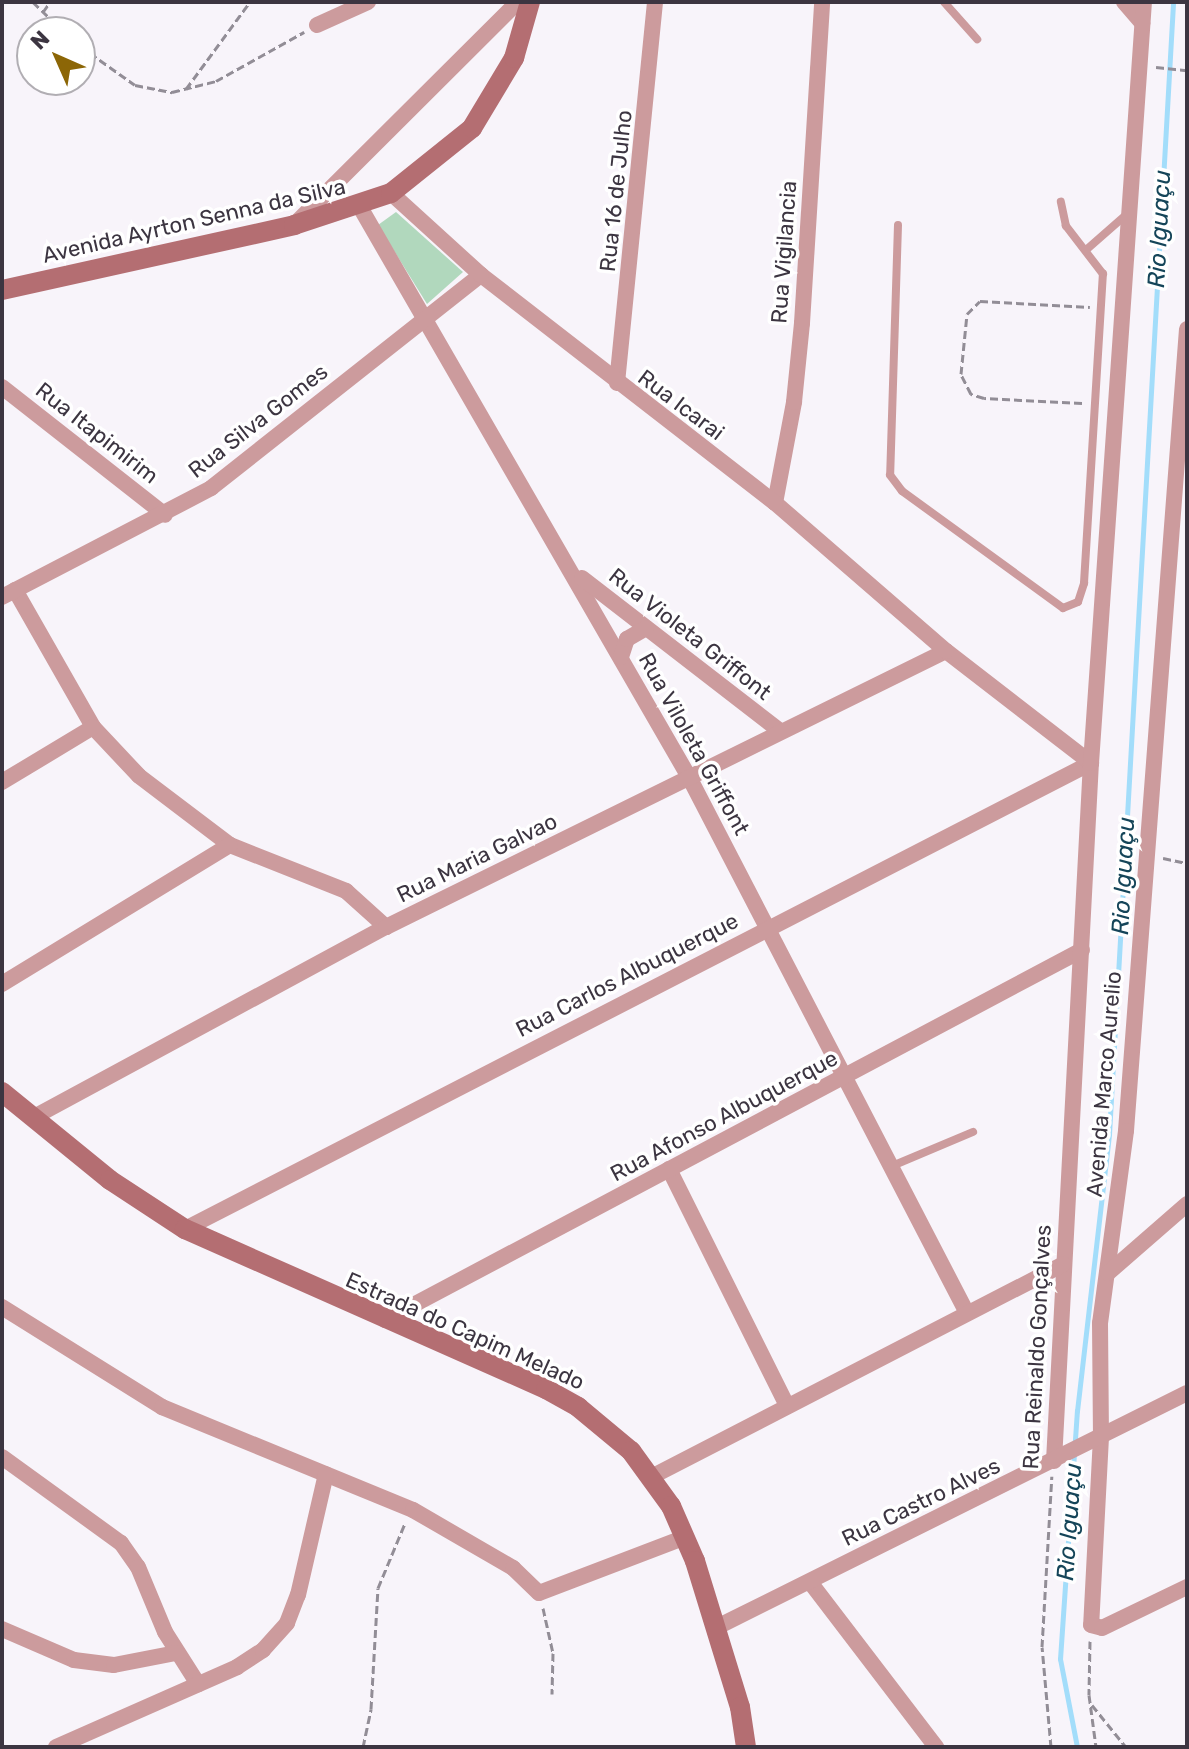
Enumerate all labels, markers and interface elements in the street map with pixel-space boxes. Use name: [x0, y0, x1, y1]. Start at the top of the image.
north arrow: [16, 16, 96, 96]
text: N: [25, 25, 55, 55]
street label: Rua 16 de Julho: [594, 109, 638, 273]
water label: Rio Iguaçu: [1143, 169, 1177, 289]
street label: Avenida Ayrton Senna da Silva: [40, 173, 348, 269]
street label: Rua Vigilancia: [766, 179, 802, 325]
street label: Rua Silva Gomes: [183, 358, 333, 484]
street label: Rua Icarai: [633, 364, 729, 446]
street label: Rua Itapimirim: [30, 377, 164, 489]
street label: Rua Violeta Griffont: [603, 562, 777, 706]
street label: Rua Viloleta Griffont: [633, 648, 755, 840]
street label: Rua Maria Galvao: [393, 808, 561, 908]
water label: Rio Iguaçu: [1107, 816, 1141, 936]
street label: Rua Carlos Albuquerque: [511, 907, 743, 1043]
street label: Avenida Marco Aurelio: [1081, 970, 1127, 1198]
street label: Rua Afonso Albuquerque: [605, 1045, 843, 1187]
street label: Rua Reinaldo Gonçalves: [1017, 1224, 1057, 1470]
street label: Estrada do Capim Melado: [342, 1266, 588, 1396]
street label: Rua Castro Alves: [837, 1452, 1005, 1552]
water label: Rio Iguaçu: [1052, 1462, 1088, 1582]

